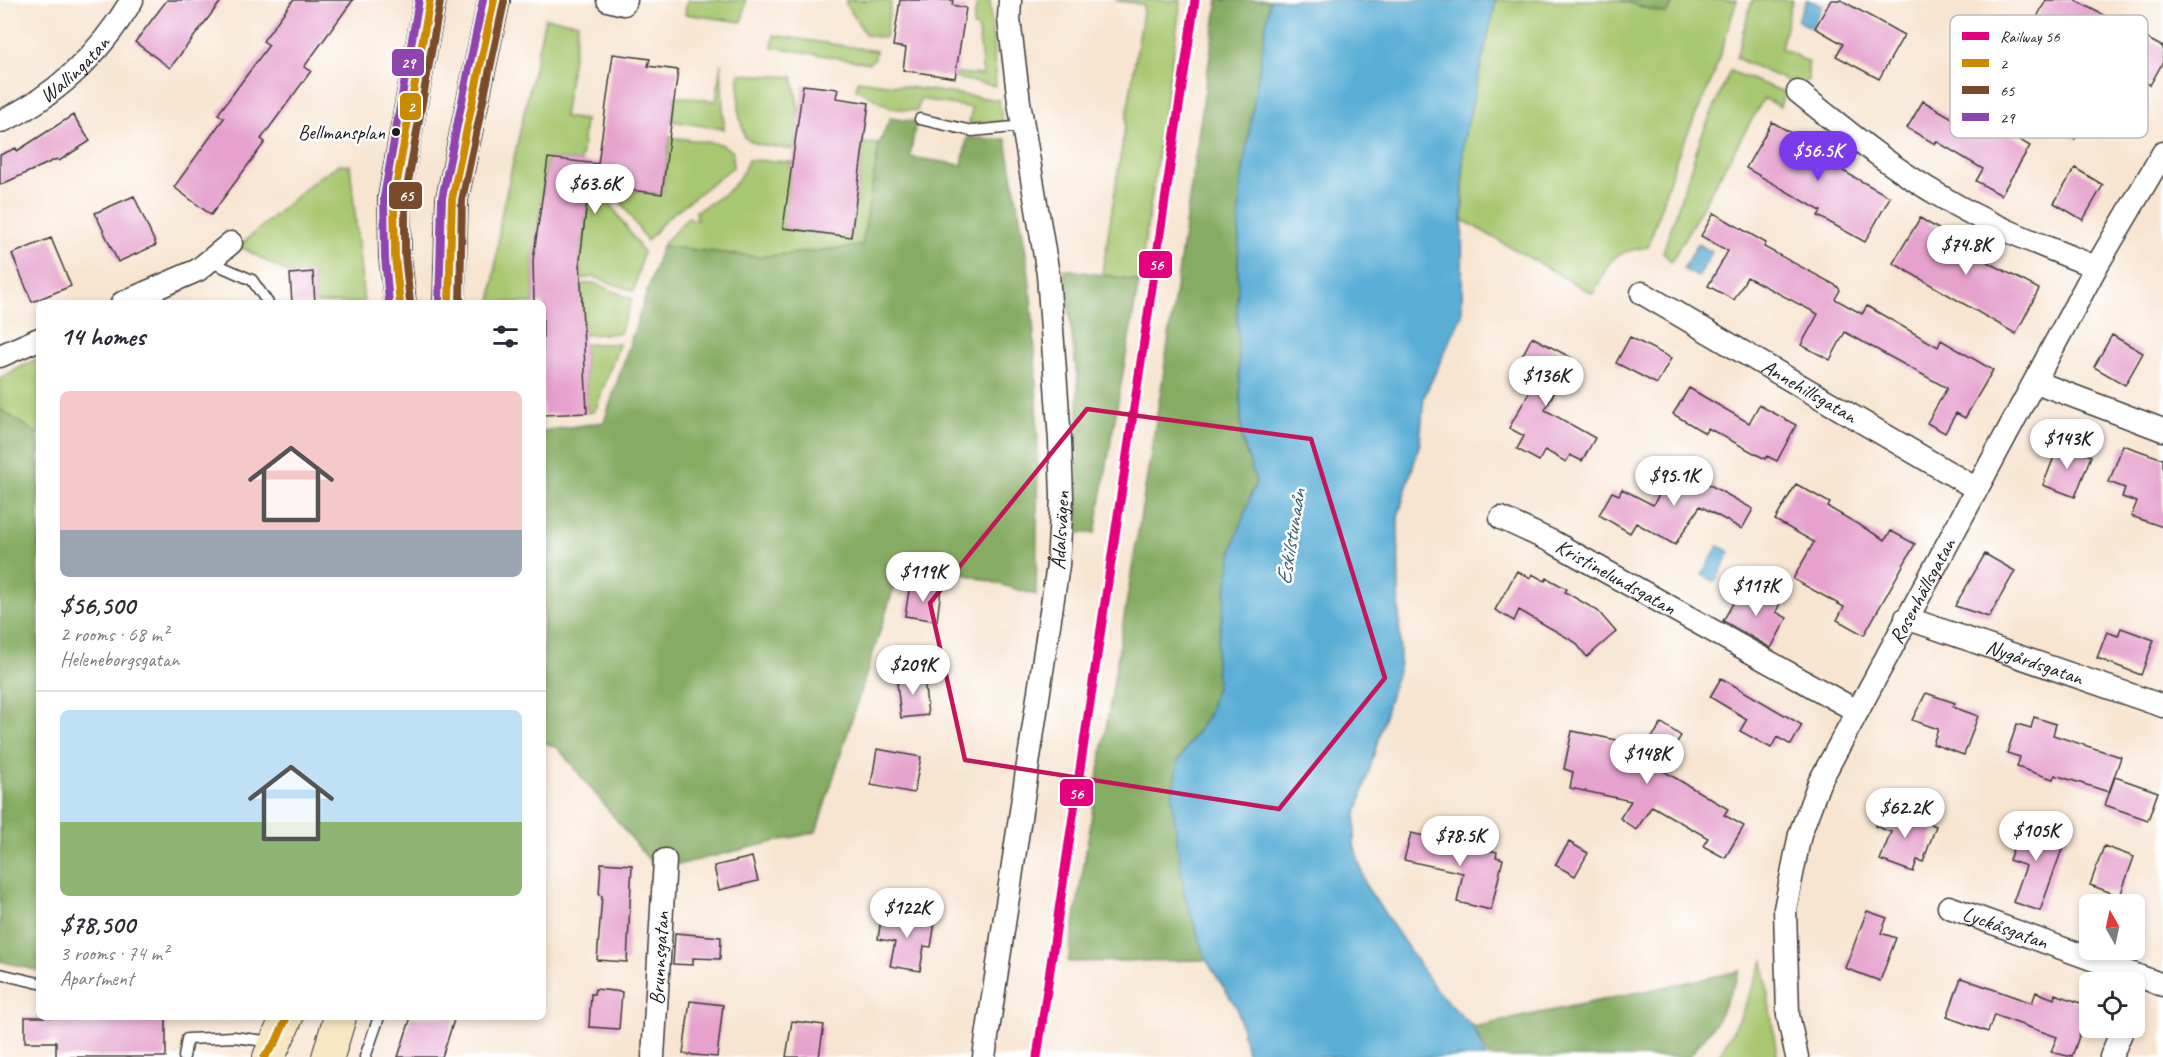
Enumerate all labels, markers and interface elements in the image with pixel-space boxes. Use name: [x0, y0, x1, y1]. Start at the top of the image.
legend: [1950, 15, 2148, 138]
text: Railway 56: [2000, 27, 2060, 47]
street label: Wallingatan: [35, 29, 116, 108]
line badge: 29: [391, 48, 425, 77]
text: 29: [401, 53, 417, 73]
text: 2: [2000, 54, 2009, 74]
text: 65: [2000, 81, 2015, 101]
line badge: 2: [399, 92, 422, 121]
text: 2: [407, 97, 416, 117]
text: 29: [2000, 108, 2016, 128]
place label: Bellmansplan: [298, 120, 386, 145]
marker: Bellmansplan: [390, 126, 402, 138]
pin: $56.5K: [1769, 131, 1867, 182]
text: $56.5K: [1793, 138, 1843, 163]
pin: $63.6K: [546, 164, 644, 215]
text: $63.6K: [570, 171, 620, 196]
line badge: 65: [388, 181, 423, 210]
text: 65: [399, 186, 415, 206]
pin: $74.8K: [1917, 225, 2015, 276]
text: $74.8K: [1941, 232, 1991, 257]
line badge: 56: [1138, 250, 1173, 279]
text: 56: [1149, 255, 1165, 275]
text: 14 homes: [60, 320, 145, 353]
icon: filters: [489, 320, 522, 353]
street label: Annehillsgatan: [1757, 353, 1863, 430]
pin: $136K: [1504, 356, 1588, 407]
text: $136K: [1523, 363, 1569, 388]
pin: $143K: [2025, 419, 2109, 470]
text: $143K: [2044, 426, 2090, 451]
icon: home: [237, 430, 345, 538]
pin: $95.1K: [1625, 456, 1723, 507]
text: $95.1K: [1649, 463, 1699, 488]
water label: Eskilstunaån: [1270, 485, 1313, 587]
street label: Ådalsvägen: [1045, 490, 1075, 571]
street label: Rosenhällsgatan: [1883, 532, 1962, 648]
street label: Kristinelundsgatan: [1551, 533, 1681, 621]
pin: $119K: [881, 552, 965, 603]
text: $119K: [900, 559, 946, 584]
pin: $117K: [1714, 566, 1798, 617]
text: $117K: [1733, 573, 1779, 598]
text: $56,500: [60, 589, 135, 622]
text: 2 rooms · 68 m²: [60, 622, 168, 647]
street label: Nygårdsgatan: [1983, 633, 2088, 691]
pin: $209K: [871, 645, 955, 696]
text: Heleneborgsgatan: [60, 647, 179, 672]
text: $209K: [890, 652, 936, 677]
pin: $148K: [1605, 734, 1689, 785]
text: $148K: [1624, 741, 1670, 766]
icon: home: [237, 749, 345, 857]
line badge: 56: [1059, 778, 1094, 807]
text: 56: [1069, 784, 1085, 804]
pin: $62.2K: [1856, 788, 1954, 839]
text: $62.2K: [1880, 795, 1930, 820]
pin: $105K: [1994, 811, 2078, 862]
pin: $78.5K: [1411, 816, 1509, 867]
text: $105K: [2013, 818, 2059, 843]
text: $78.5K: [1435, 823, 1485, 848]
pin: $122K: [865, 888, 949, 939]
north arrow: [2079, 894, 2145, 960]
map controls: [2079, 894, 2145, 1038]
text: $122K: [884, 895, 930, 920]
street label: Lyckåsgatan: [1959, 900, 2052, 955]
text: $78,500: [60, 908, 135, 941]
street label: Brunnsgatan: [643, 910, 675, 1006]
text: 3 rooms · 74 m²: [60, 941, 168, 966]
text: Apartment: [60, 966, 133, 991]
button: locate: [2079, 972, 2145, 1038]

